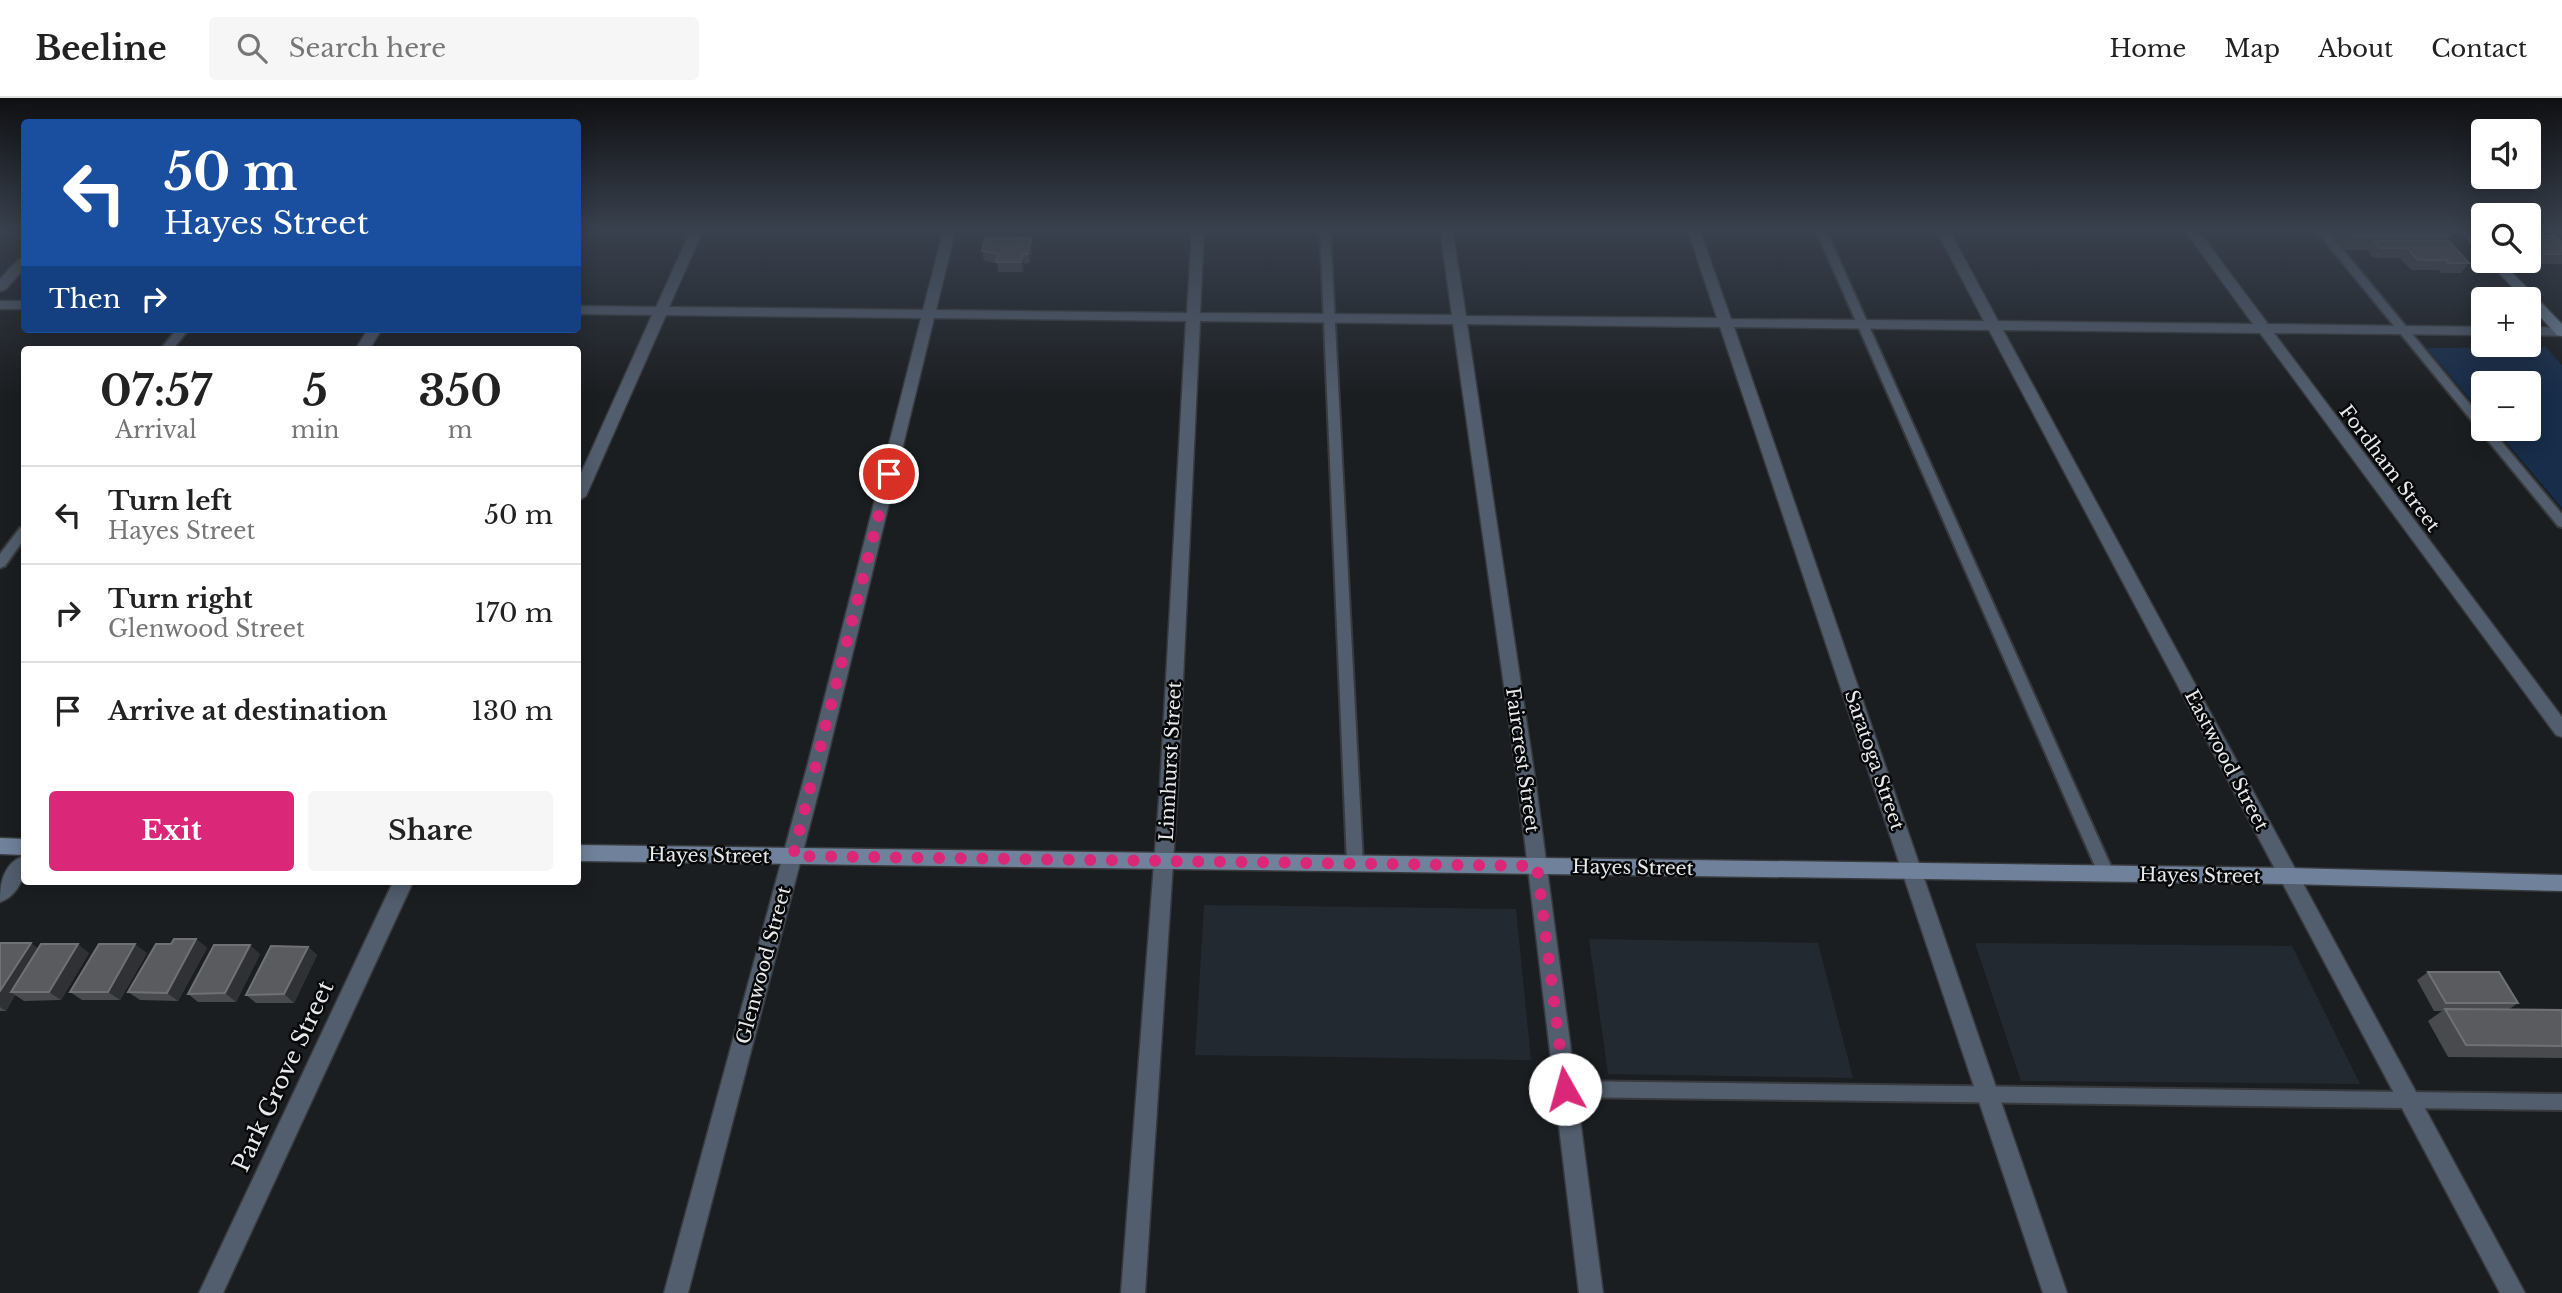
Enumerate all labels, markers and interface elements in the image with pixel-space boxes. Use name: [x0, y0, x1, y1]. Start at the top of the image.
search box: [209, 17, 699, 80]
text: Beeline: [35, 28, 167, 69]
icon: search: [233, 29, 271, 67]
text: Search here: [289, 32, 446, 64]
text: Home: [2110, 34, 2186, 63]
text: Map: [2224, 34, 2280, 63]
text: About: [2318, 34, 2393, 63]
text: Contact: [2431, 34, 2527, 63]
map controls: [2471, 119, 2541, 441]
button: sound: [2471, 119, 2541, 189]
text: 50 m: [164, 142, 297, 203]
icon: left: [49, 147, 140, 238]
text: Hayes Street: [164, 203, 369, 243]
button: search: [2471, 203, 2541, 273]
icon: right: [135, 280, 173, 318]
text: Then: [49, 283, 121, 315]
button: +: [2471, 287, 2541, 357]
text: 07:57: [100, 365, 212, 417]
text: 5: [303, 365, 328, 417]
text: 350: [418, 365, 502, 417]
button: −: [2471, 371, 2541, 441]
street label: Fordham Street: [2334, 400, 2445, 537]
text: Arrival: [115, 416, 197, 444]
text: min: [291, 416, 339, 444]
text: m: [448, 416, 473, 444]
pin: [859, 444, 919, 504]
icon: arrive: [870, 455, 908, 493]
text: Turn left: [108, 485, 232, 517]
icon: left: [49, 496, 87, 534]
text: 50 m: [484, 499, 553, 531]
text: Hayes Street: [108, 517, 255, 545]
text: Turn right: [108, 583, 253, 615]
icon: right: [49, 594, 87, 632]
text: 170 m: [474, 597, 553, 629]
text: Glenwood Street: [108, 615, 305, 643]
street label: Linnhurst Street: [1155, 680, 1186, 841]
street label: Faircrest Street: [1501, 686, 1544, 835]
street label: Eastwood Street: [2180, 686, 2274, 835]
street label: Saratoga Street: [1840, 687, 1909, 834]
icon: arrive: [49, 692, 87, 730]
text: Arrive at destination: [108, 695, 388, 727]
text: 130 m: [471, 695, 553, 727]
button: Exit: [49, 791, 294, 871]
button: Share: [308, 791, 553, 871]
street label: Hayes Street: [648, 843, 771, 868]
street label: Hayes Street: [1572, 855, 1695, 880]
street label: Hayes Street: [2139, 863, 2262, 888]
street label: Glenwood Street: [731, 883, 796, 1047]
street label: Park Grove Street: [226, 976, 340, 1176]
position arrow: [1528, 1052, 1602, 1126]

